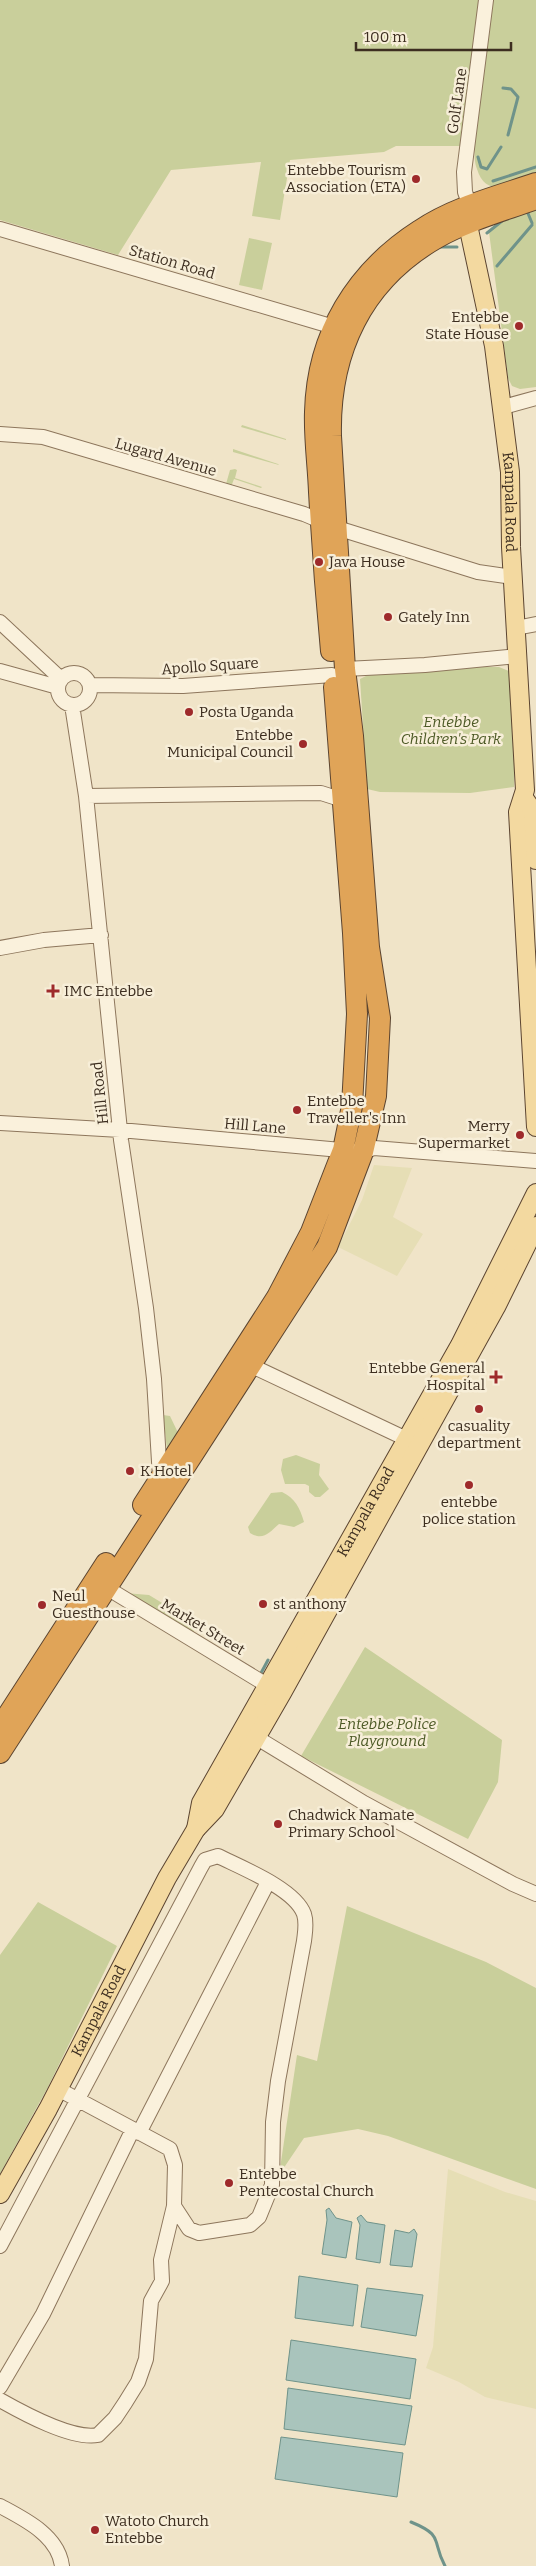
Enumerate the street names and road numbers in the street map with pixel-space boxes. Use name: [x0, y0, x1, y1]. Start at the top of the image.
street label: Golf Lane: [443, 67, 471, 135]
street label: Station Road: [127, 241, 217, 283]
street label: Lugard Avenue: [113, 434, 219, 480]
street label: Kampala Road: [499, 451, 520, 553]
street label: Apollo Square: [161, 654, 259, 678]
street label: Hill Road: [88, 1060, 112, 1125]
street label: Hill Lane: [223, 1114, 287, 1138]
street label: Kampala Road: [333, 1464, 398, 1560]
street label: Market Street: [158, 1595, 249, 1659]
street label: Kampala Road: [68, 1962, 130, 2060]

